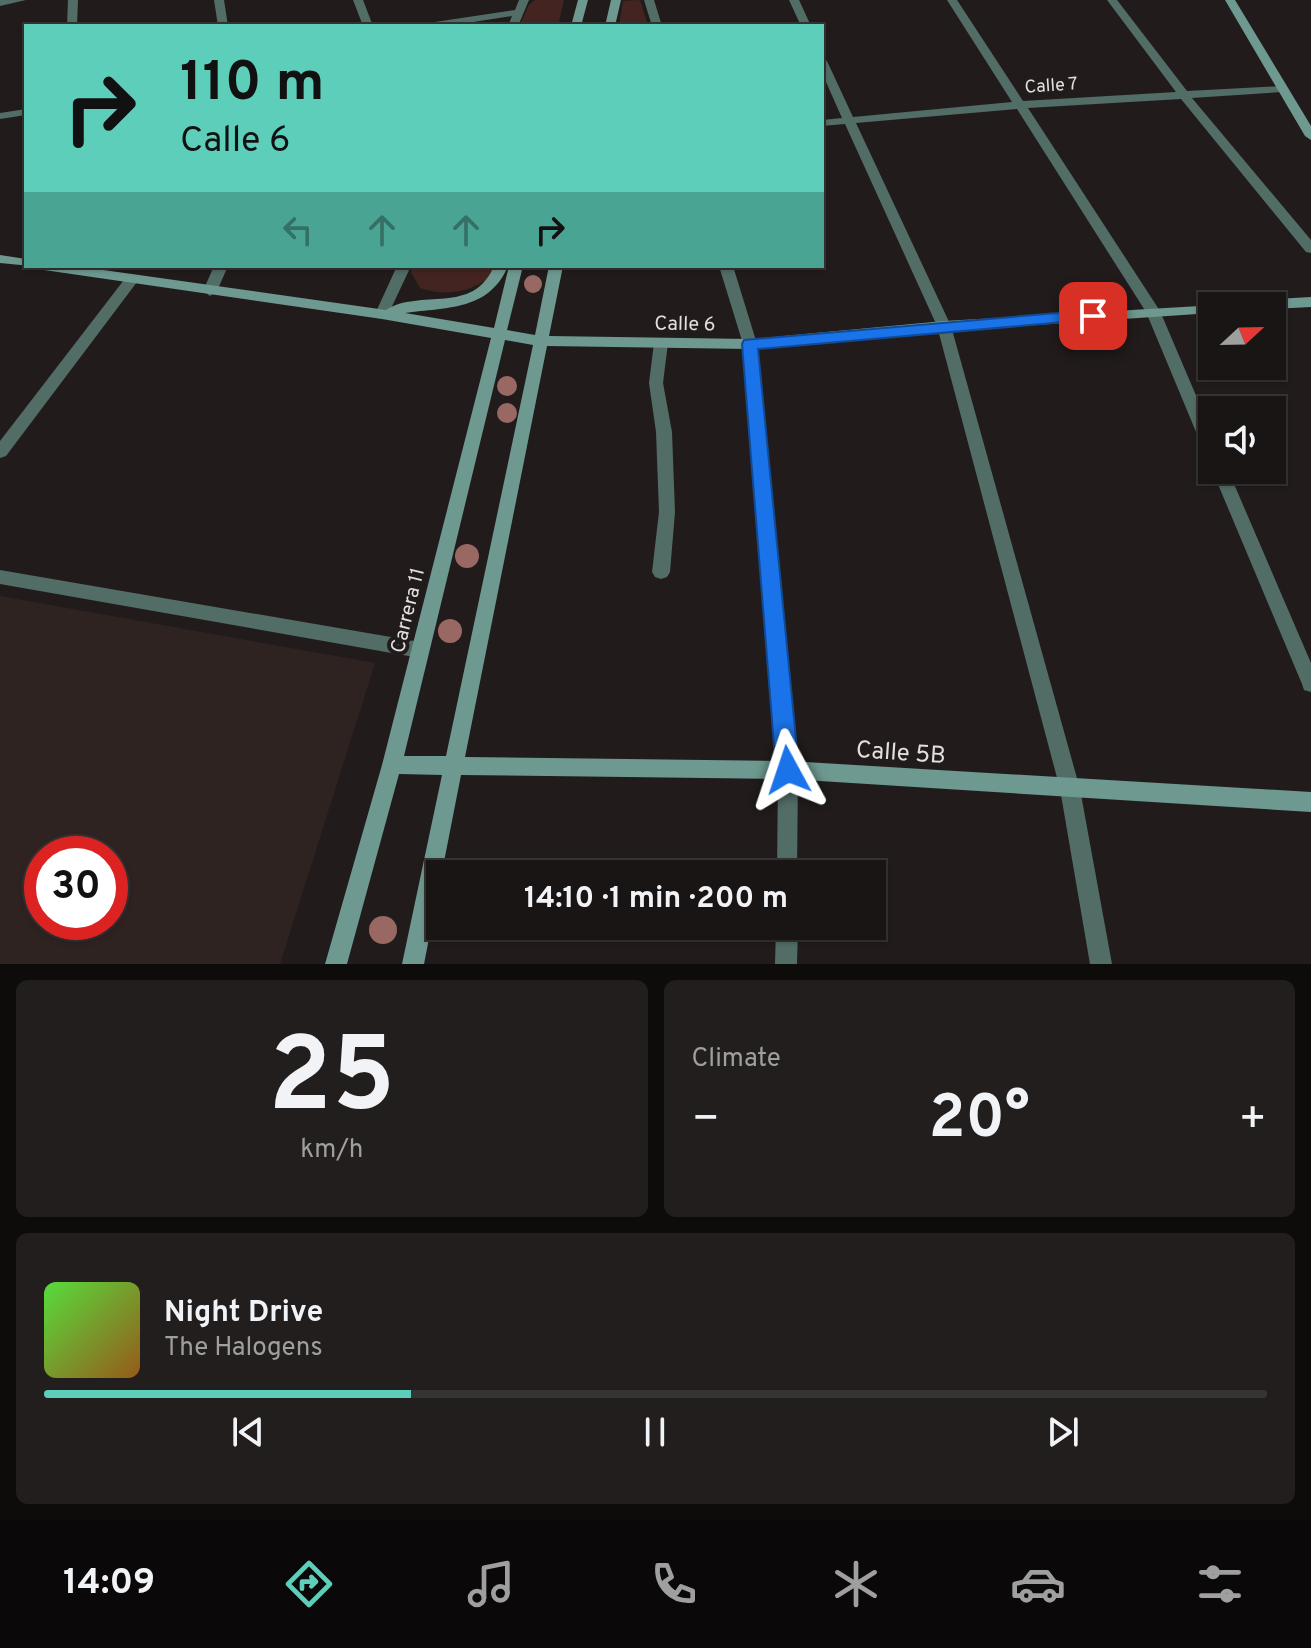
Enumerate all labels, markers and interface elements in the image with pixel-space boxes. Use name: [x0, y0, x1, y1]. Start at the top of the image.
text: 110 m: [180, 50, 325, 120]
icon: right: [48, 56, 152, 160]
street label: Calle 7: [1024, 73, 1078, 100]
text: Calle 6: [180, 119, 290, 165]
icon: left: [276, 208, 320, 252]
icon: ahead: [360, 208, 404, 252]
icon: ahead: [444, 208, 488, 252]
icon: right: [528, 208, 572, 252]
pin: [1059, 282, 1127, 350]
north arrow: [1198, 292, 1286, 380]
map controls: [1198, 292, 1286, 484]
icon: arrive: [1071, 294, 1115, 338]
street label: Calle 6: [654, 311, 716, 339]
button: sound: [1198, 396, 1286, 484]
street label: Carrera 11: [386, 565, 432, 656]
position arrow: [746, 728, 830, 812]
street label: Calle 5B: [855, 736, 947, 772]
speed limit sign: 30: [24, 836, 128, 940]
text: 14:10 · 1 min · 200 m: [524, 881, 788, 918]
text: 25: [268, 1016, 395, 1148]
text: Climate: [692, 1043, 781, 1076]
text: 20°: [929, 1083, 1030, 1159]
text: −: [692, 1093, 720, 1149]
text: +: [1239, 1093, 1267, 1149]
text: km/h: [300, 1134, 363, 1167]
text: Night Drive: [164, 1295, 323, 1332]
text: The Halogens: [164, 1332, 323, 1365]
icon: previous: [226, 1410, 270, 1454]
icon: pause: [633, 1410, 677, 1454]
icon: next: [1041, 1410, 1085, 1454]
icon: directions: [281, 1556, 337, 1612]
icon: music: [463, 1556, 519, 1612]
icon: phone: [646, 1556, 702, 1612]
icon: climate: [828, 1556, 884, 1612]
icon: car: [1010, 1556, 1066, 1612]
icon: filters: [1192, 1556, 1248, 1612]
text: 14:09: [63, 1561, 155, 1607]

